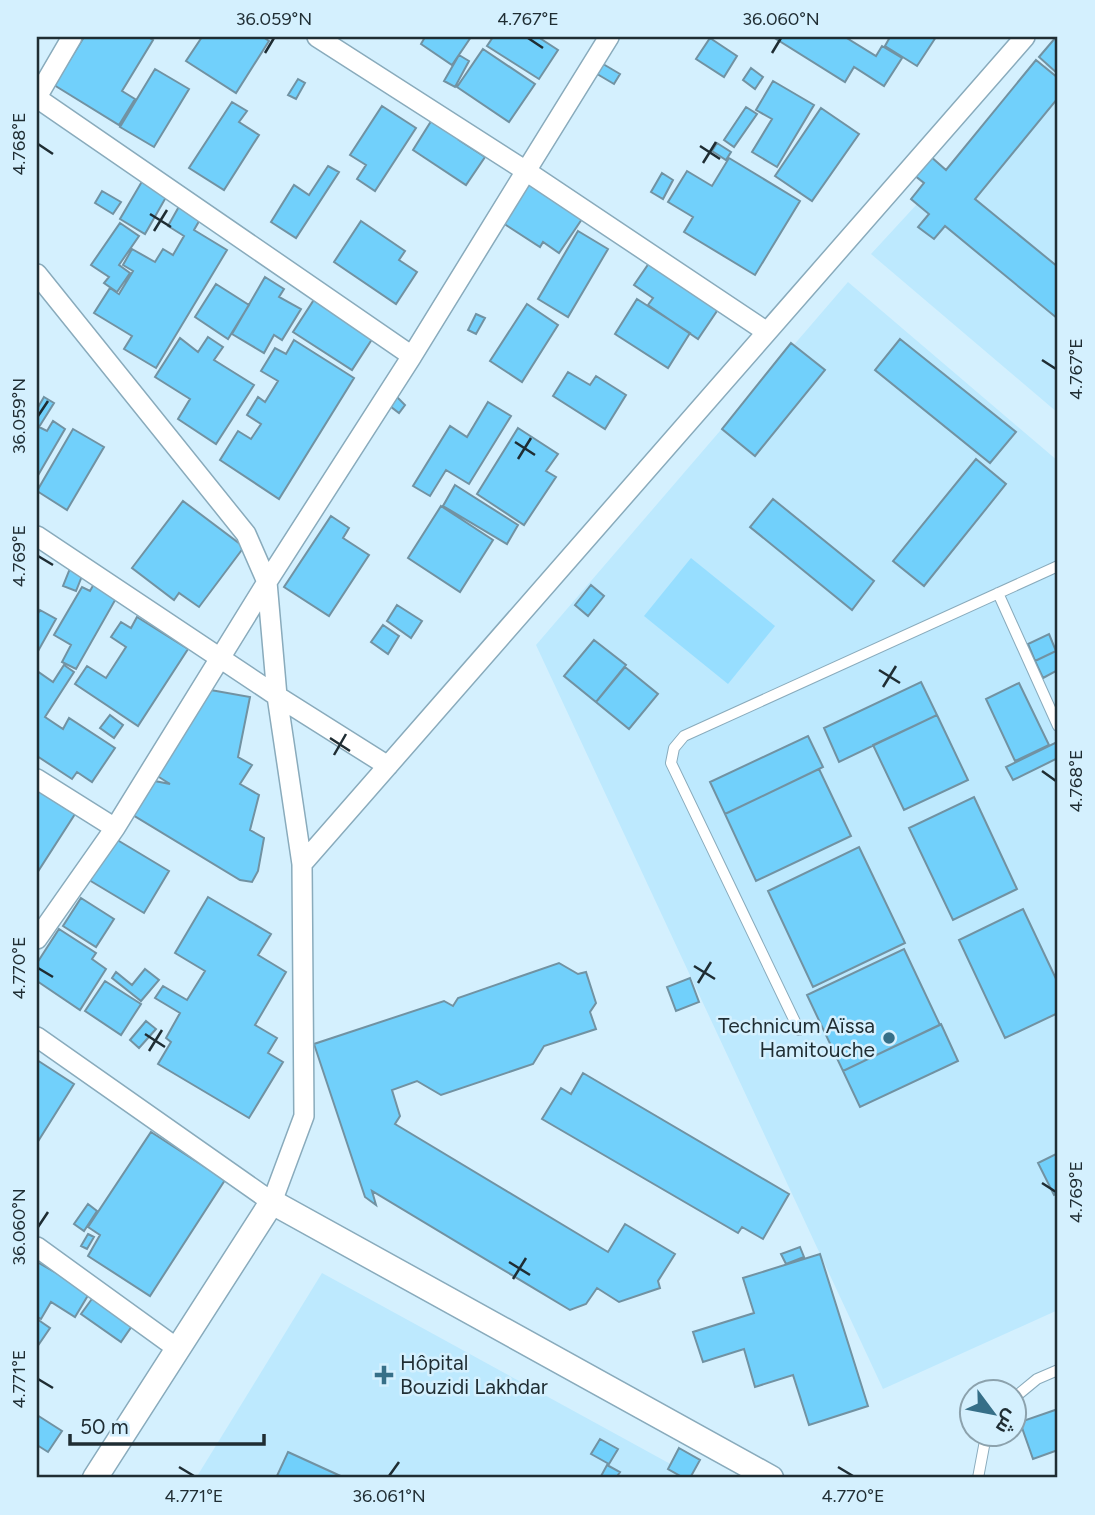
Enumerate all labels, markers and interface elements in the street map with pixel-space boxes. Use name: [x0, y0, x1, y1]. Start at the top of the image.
text: 36.059°N: [236, 8, 312, 30]
text: 4.767°E: [497, 8, 559, 30]
text: 36.060°N: [742, 8, 820, 30]
text: 4.768°E: [8, 112, 30, 176]
text: 4.767°E: [1065, 338, 1087, 400]
text: 36.059°N: [8, 378, 30, 454]
text: 4.769°E: [8, 525, 30, 587]
text: 4.768°E: [1065, 749, 1087, 813]
text: 4.770°E: [8, 936, 30, 1000]
place label: Technicum Aïssa Hamitouche: [718, 1013, 875, 1062]
marker: Technicum Aïssa Hamitouche: [881, 1030, 897, 1046]
text: 4.769°E: [1065, 1161, 1087, 1223]
text: 36.060°N: [8, 1188, 30, 1266]
text: 4.771°E: [8, 1350, 30, 1409]
place label: Hôpital Bouzidi Lakhdar: [400, 1350, 548, 1399]
marker: Hôpital Bouzidi Lakhdar: [374, 1365, 394, 1385]
north arrow: [958, 1378, 1028, 1448]
scale bar: [70, 1403, 264, 1447]
text: ش: [991, 1405, 1023, 1438]
text: 50 m: [80, 1414, 129, 1439]
text: 4.771°E: [165, 1485, 224, 1507]
text: 36.061°N: [352, 1485, 426, 1507]
text: 4.770°E: [821, 1485, 885, 1507]

